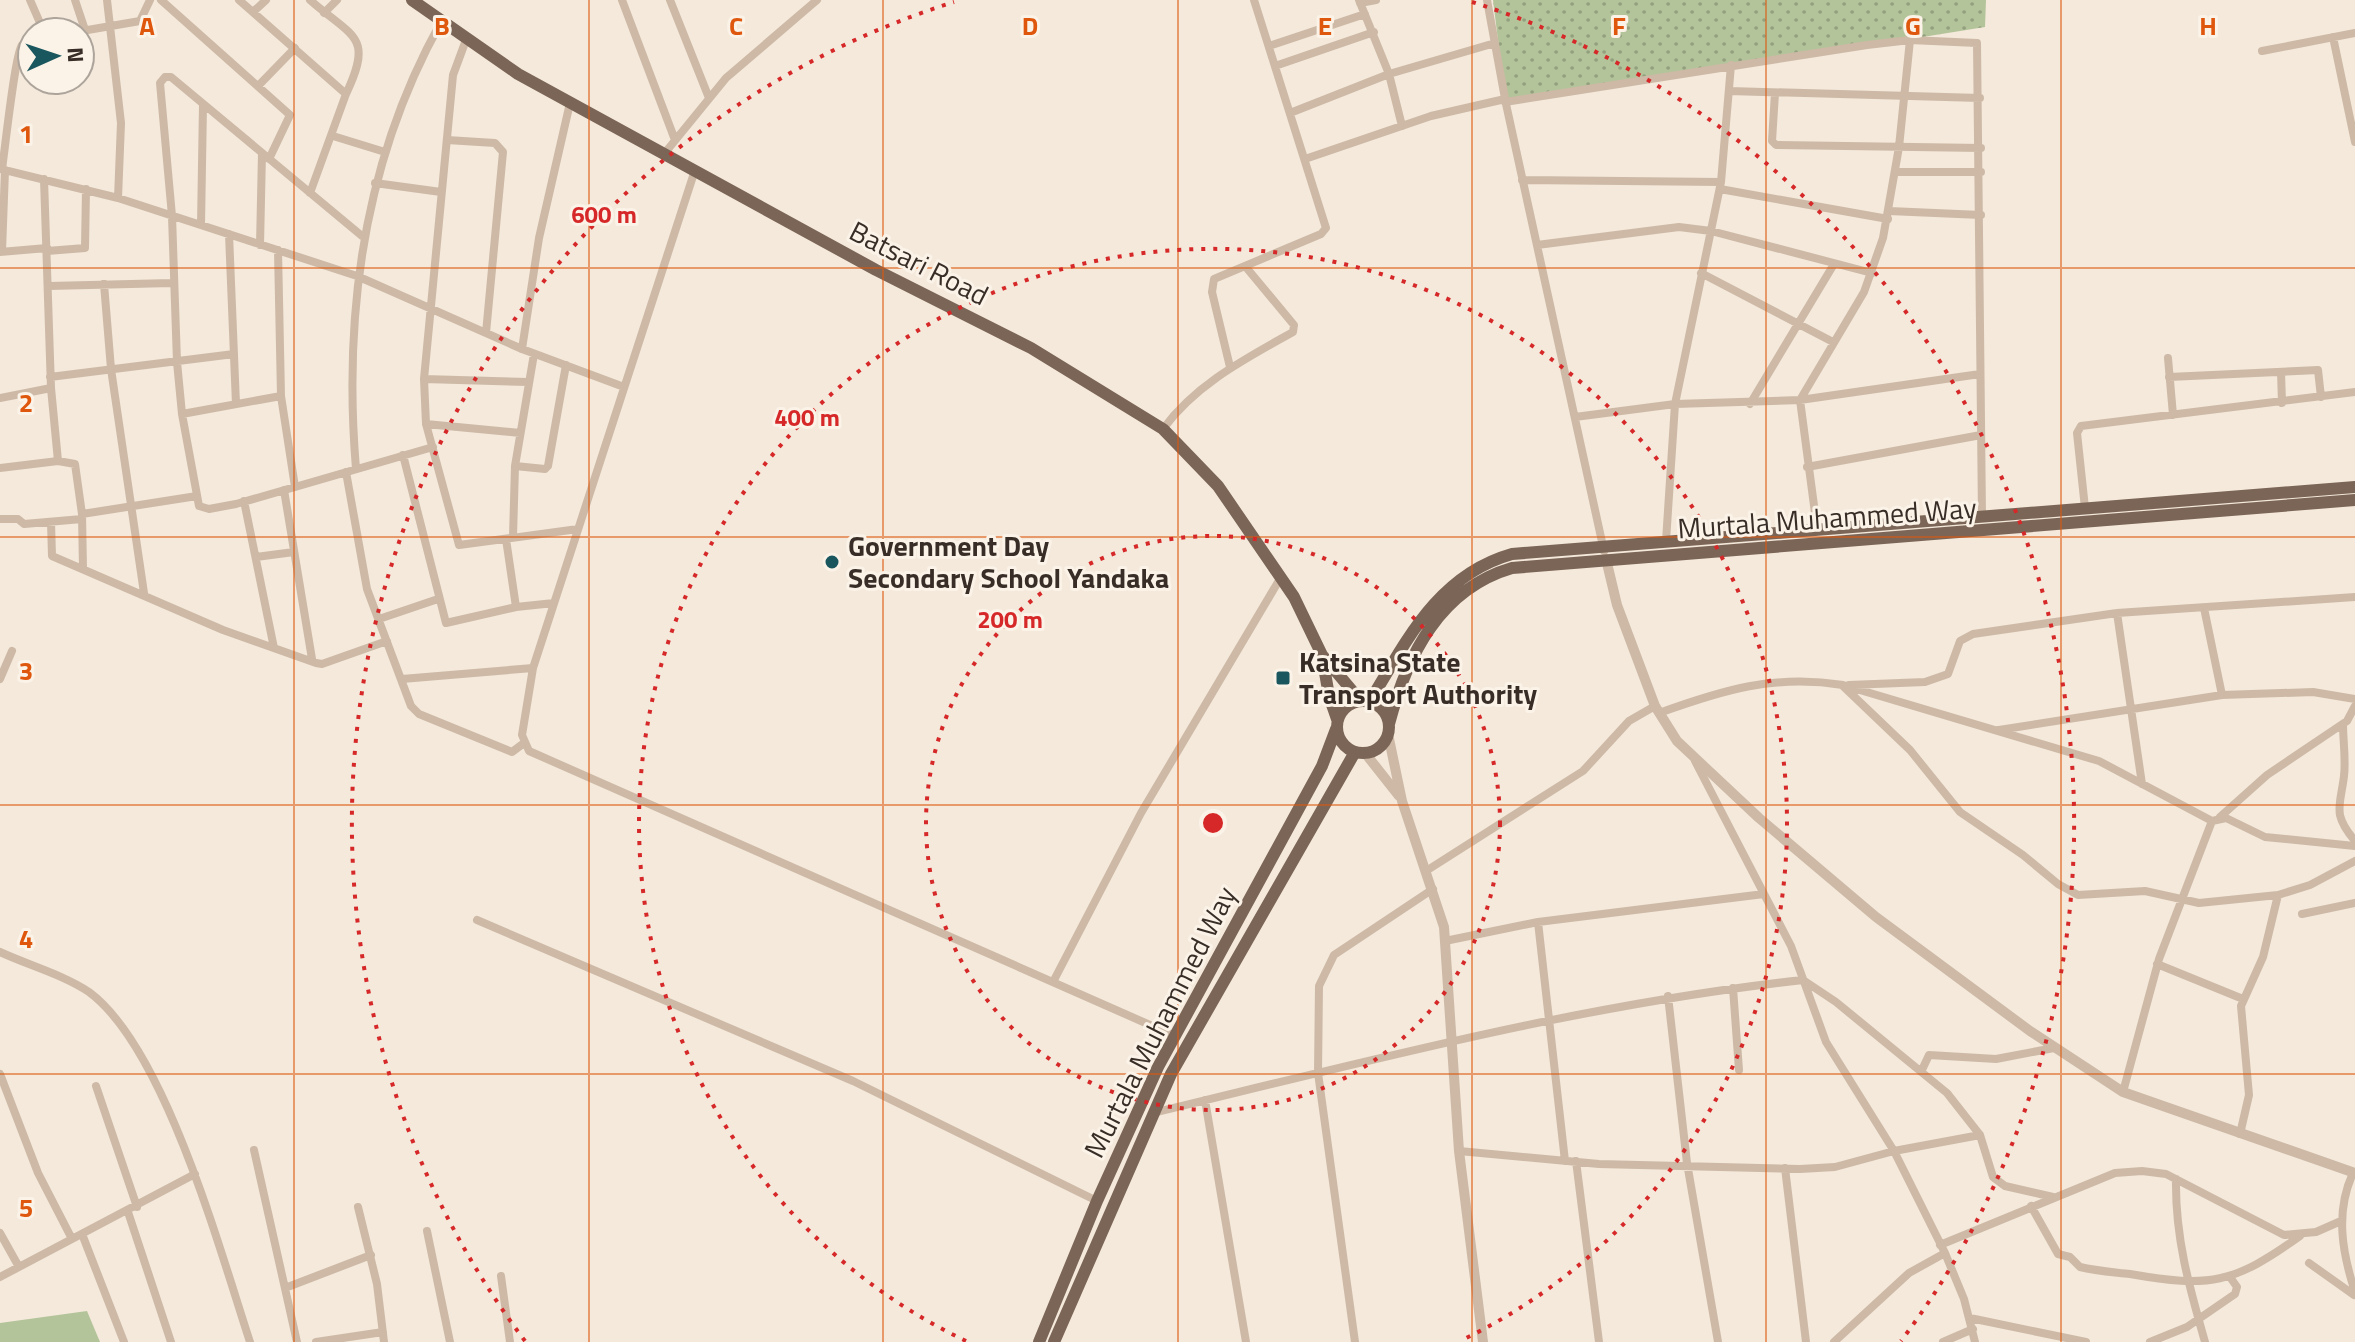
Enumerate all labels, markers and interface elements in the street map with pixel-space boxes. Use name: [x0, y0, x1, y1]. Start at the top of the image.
text: A: [139, 6, 155, 45]
text: B: [434, 6, 450, 45]
text: C: [729, 6, 743, 45]
text: D: [1022, 6, 1038, 45]
text: E: [1318, 6, 1332, 45]
text: F: [1612, 6, 1626, 45]
text: G: [1905, 6, 1921, 45]
text: H: [2199, 6, 2217, 45]
north arrow: [16, 16, 96, 96]
text: N: [59, 46, 93, 63]
text: 1: [19, 114, 33, 153]
text: 600 m: [571, 196, 637, 232]
street label: Batsari Road: [842, 209, 996, 316]
text: 2: [19, 383, 33, 422]
text: 400 m: [774, 399, 840, 435]
street label: Murtala Muhammed Way: [1676, 486, 1978, 549]
place label: Government Day Secondary School Yandaka: [848, 524, 1169, 599]
marker: Government Day Secondary School Yandaka: [823, 553, 841, 571]
text: 200 m: [977, 601, 1043, 637]
place label: Katsina State Transport Authority: [1299, 640, 1537, 715]
text: 3: [19, 651, 33, 690]
marker: Katsina State Transport Authority: [1274, 669, 1292, 687]
centre of rings: [1199, 809, 1227, 837]
street label: Murtala Muhammed Way: [1072, 878, 1247, 1165]
text: 4: [19, 919, 33, 958]
text: 5: [19, 1188, 33, 1227]

